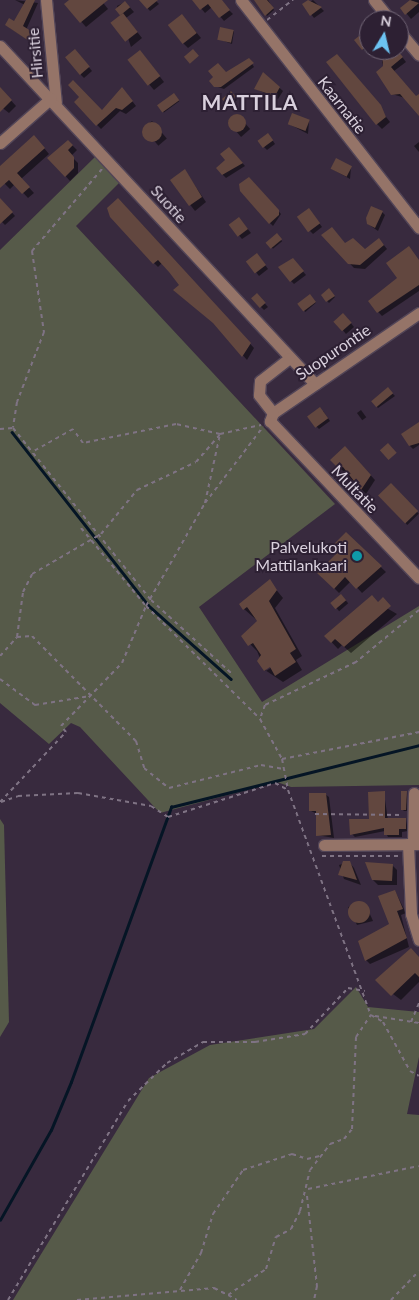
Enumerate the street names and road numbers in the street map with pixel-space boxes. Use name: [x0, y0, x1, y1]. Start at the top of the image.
street label: Hirsitie: [23, 27, 47, 79]
street label: Kaarnatie: [314, 73, 370, 137]
street label: Suotie: [147, 181, 191, 227]
street label: Suopurontie: [292, 320, 374, 384]
street label: Multatie: [327, 461, 383, 517]

